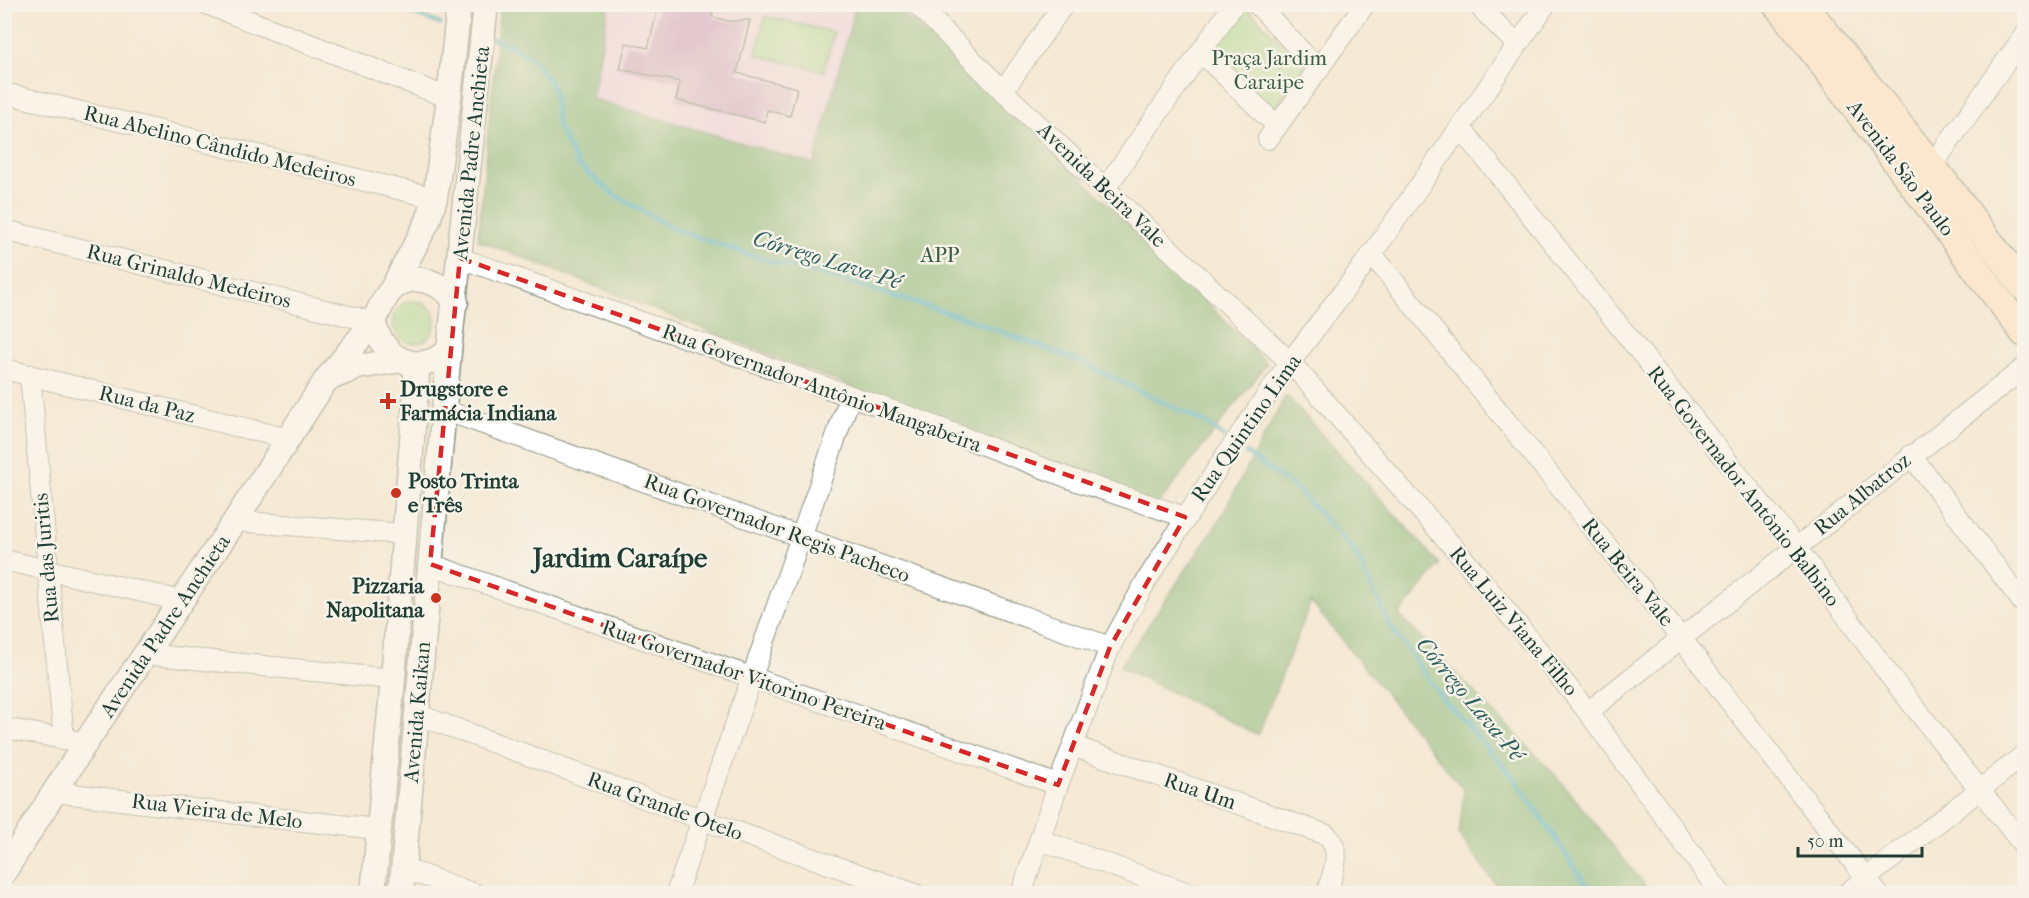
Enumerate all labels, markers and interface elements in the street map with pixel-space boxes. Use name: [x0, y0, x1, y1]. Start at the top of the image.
street label: Avenida Padre Anchieta: [448, 44, 494, 262]
park label: Praça Jardim Caraipe: [1211, 46, 1327, 94]
street label: Avenida São Paulo: [1842, 95, 1960, 241]
street label: Rua Abelino Cândido Medeiros: [81, 101, 359, 192]
street label: Avenida Beira Vale: [1032, 117, 1171, 252]
water label: Córrego Lava-Pé: [750, 225, 907, 296]
street label: Rua Grinaldo Medeiros: [84, 239, 294, 313]
park label: APP: [920, 243, 960, 267]
street label: Rua Governador Antônio Mangabeira: [659, 319, 985, 457]
street label: Rua Quintino Lima: [1186, 350, 1306, 506]
street label: Rua Governador Antônio Balbino: [1643, 361, 1845, 611]
place label: Drugstore e Farmácia Indiana: [399, 377, 557, 425]
street label: Rua da Paz: [96, 380, 198, 428]
marker: Drugstore e Farmácia Indiana: [381, 394, 395, 408]
street label: Rua Albatroz: [1809, 448, 1915, 540]
place label: Posto Trinta e Três: [408, 469, 520, 517]
street label: Rua Governador Regis Pacheco: [641, 469, 913, 587]
marker: Posto Trinta e Três: [389, 486, 403, 500]
street label: Rua das Juritis: [28, 492, 64, 624]
street label: Rua Beira Vale: [1577, 513, 1679, 631]
street label: Avenida Padre Anchieta: [94, 530, 235, 723]
district label: Jardim Caraípe: [530, 542, 708, 574]
street label: Rua Luiz Viana Filho: [1445, 542, 1583, 700]
place label: Pizzaria Napolitana: [326, 574, 425, 622]
marker: Pizzaria Napolitana: [429, 591, 443, 605]
street label: Rua Governador Vitorino Pereira: [599, 615, 890, 735]
water label: Córrego Lava-Pé: [1411, 632, 1531, 768]
street label: Avenida Kaikan: [399, 640, 435, 785]
street label: Rua Grande Otelo: [584, 767, 746, 845]
street label: Rua Um: [1161, 767, 1240, 815]
street label: Rua Vieira de Melo: [130, 789, 304, 833]
scale bar: [1798, 820, 1922, 858]
text: 50 m: [1807, 831, 1844, 852]

